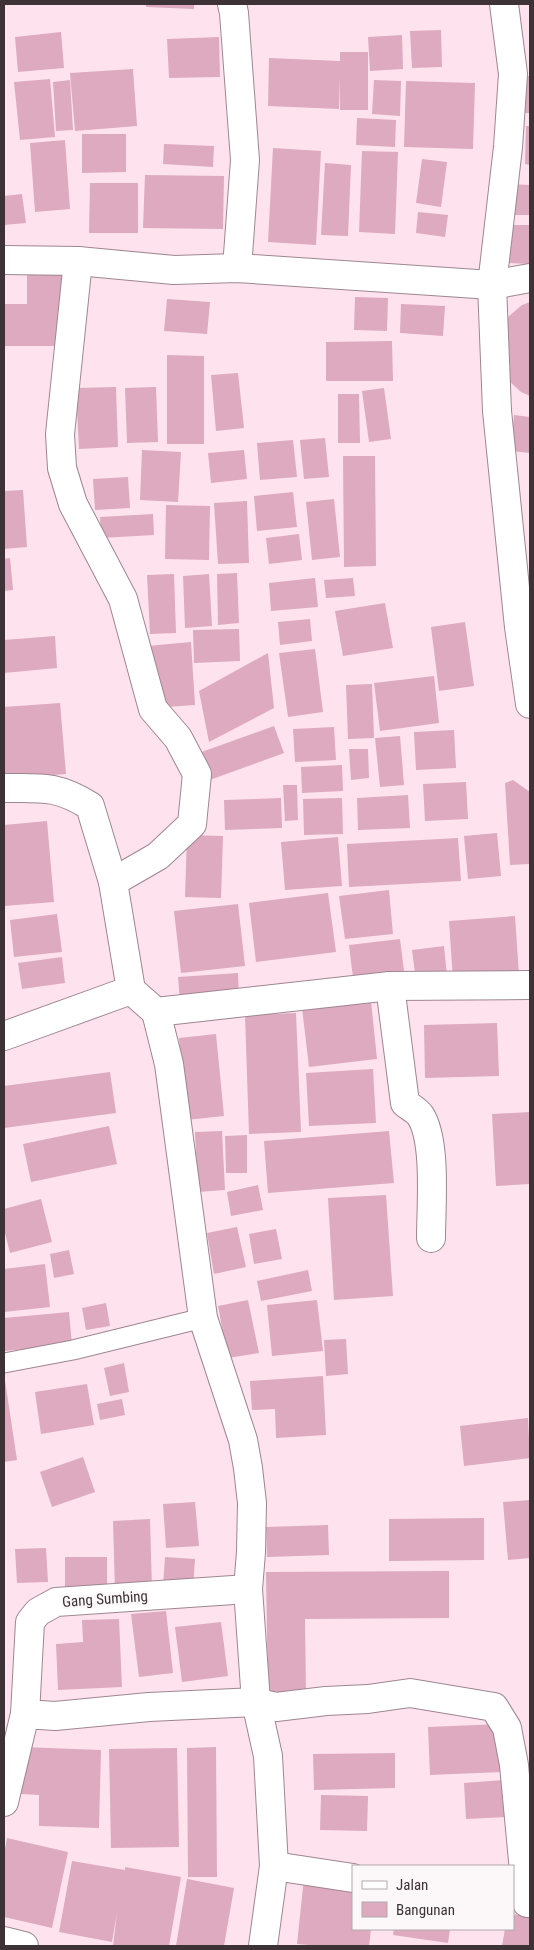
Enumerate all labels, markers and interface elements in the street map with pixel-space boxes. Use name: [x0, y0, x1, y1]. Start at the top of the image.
street label: Gang Sumbing: [61, 1587, 149, 1611]
legend: [352, 1865, 514, 1930]
text: Jalan: [396, 1876, 428, 1894]
text: Bangunan: [396, 1901, 455, 1919]

